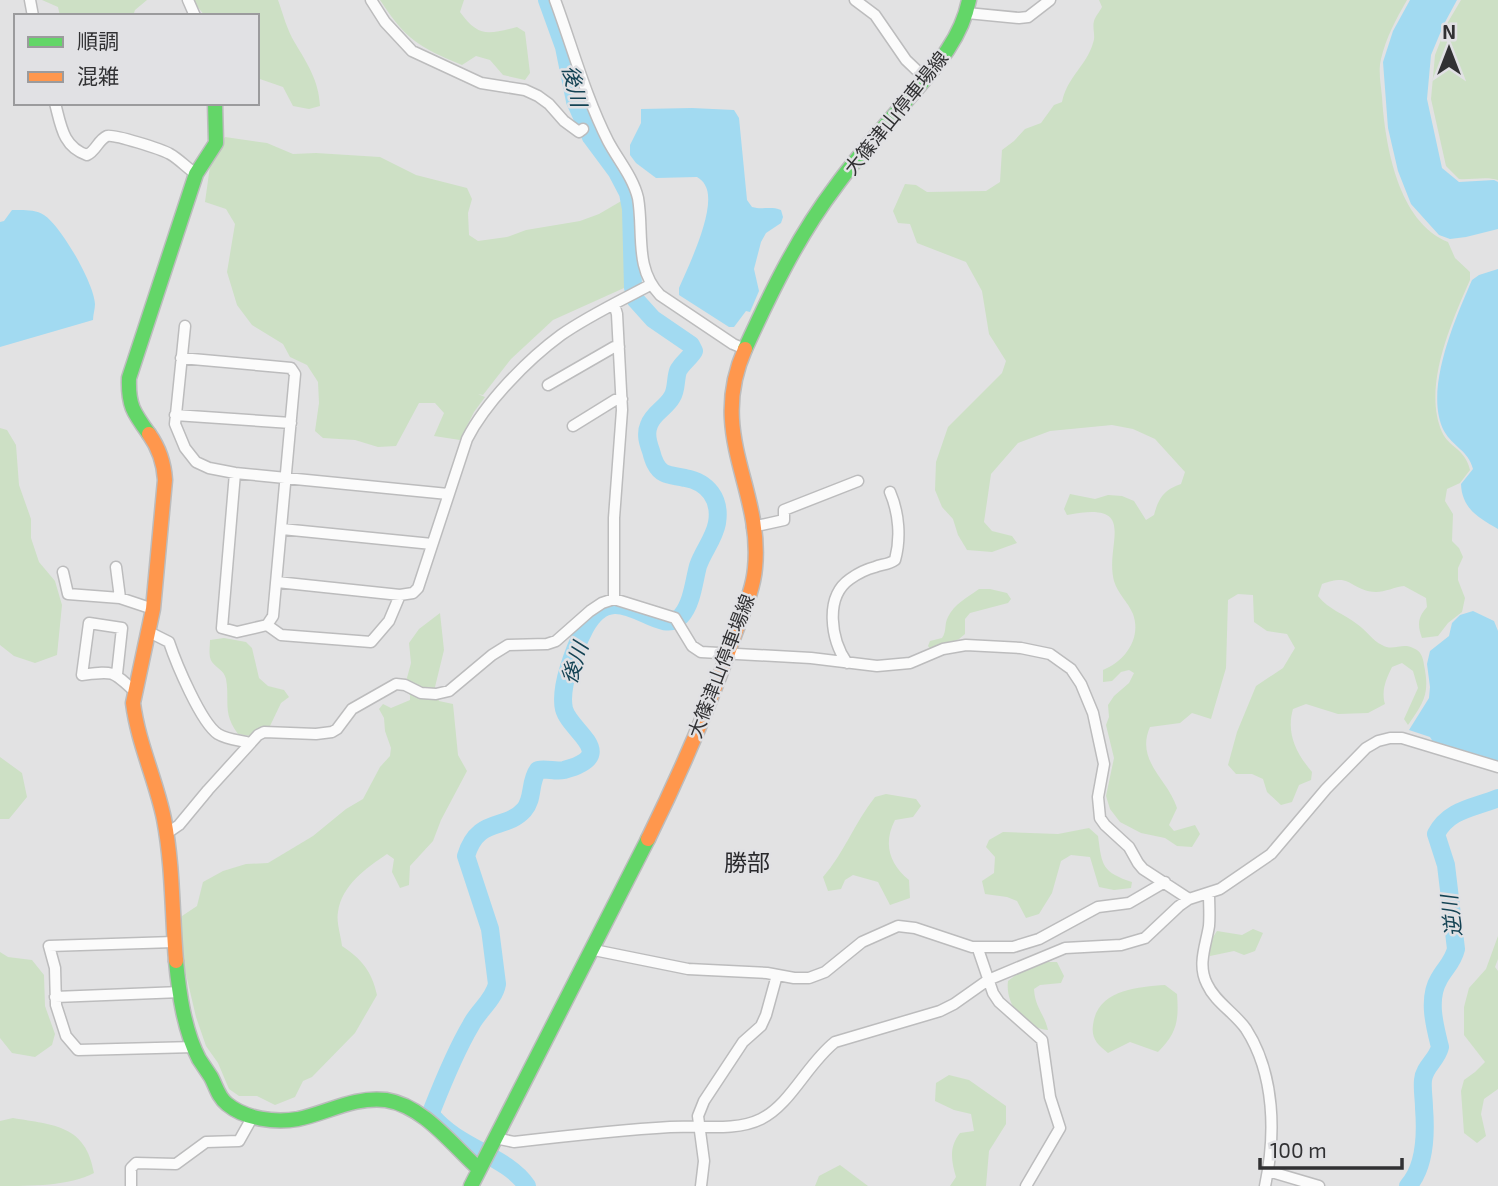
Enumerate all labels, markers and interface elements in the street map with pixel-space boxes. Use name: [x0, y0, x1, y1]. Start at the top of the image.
legend: [14, 14, 259, 105]
north arrow: [1414, 14, 1484, 84]
text: N: [1442, 20, 1456, 43]
text: 順調: [77, 28, 119, 53]
street label: 大篠津山停車場線: [839, 46, 952, 179]
water label: 後川: [558, 62, 593, 111]
text: 混雑: [77, 63, 119, 88]
street label: 大篠津山停車場線: [683, 591, 759, 741]
water label: 後川: [555, 637, 593, 686]
district label: 勝部: [724, 848, 770, 876]
water label: 逆川: [1435, 892, 1465, 939]
scale bar: [1260, 1126, 1402, 1170]
text: 100 m: [1270, 1137, 1327, 1162]

